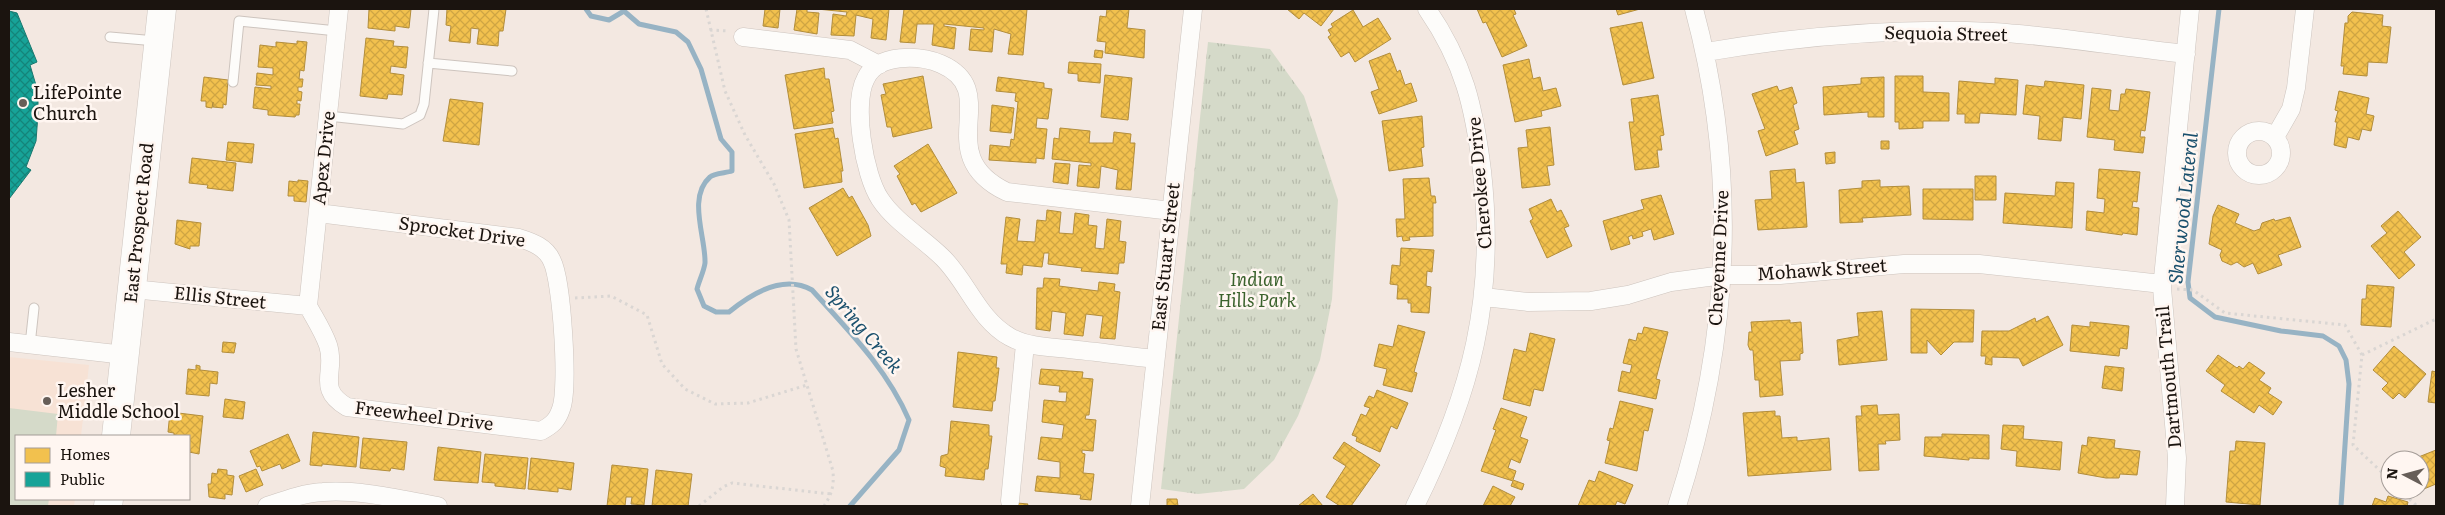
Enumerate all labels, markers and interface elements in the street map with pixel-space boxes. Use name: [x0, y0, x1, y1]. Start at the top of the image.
street label: Sequoia Street: [1884, 18, 2009, 47]
place label: LifePointe Church: [33, 78, 122, 126]
marker: LifePointe Church: [17, 97, 29, 109]
street label: Apex Drive: [304, 109, 341, 206]
street label: Cherokee Drive: [1459, 116, 1498, 250]
water label: Sherwood Lateral: [2160, 130, 2204, 285]
street label: East Prospect Road: [116, 141, 159, 304]
street label: East Stuart Street: [1143, 180, 1186, 333]
street label: Cheyenne Drive: [1700, 189, 1735, 327]
street label: Sprocket Drive: [397, 208, 527, 253]
street label: Mohawk Street: [1756, 250, 1888, 287]
park label: Indian Hills Park: [1218, 265, 1296, 313]
street label: Ellis Street: [173, 278, 268, 315]
water label: Spring Creek: [819, 278, 911, 379]
street label: Dartmouth Trail: [2148, 305, 2187, 450]
place label: Lesher Middle School: [57, 376, 180, 424]
street label: Freewheel Drive: [353, 393, 495, 436]
marker: Lesher Middle School: [41, 395, 53, 407]
legend: [15, 435, 190, 500]
text: Homes: [60, 442, 110, 465]
north arrow: [2380, 450, 2430, 500]
text: N: [2381, 466, 2402, 480]
text: Public: [60, 467, 105, 490]

